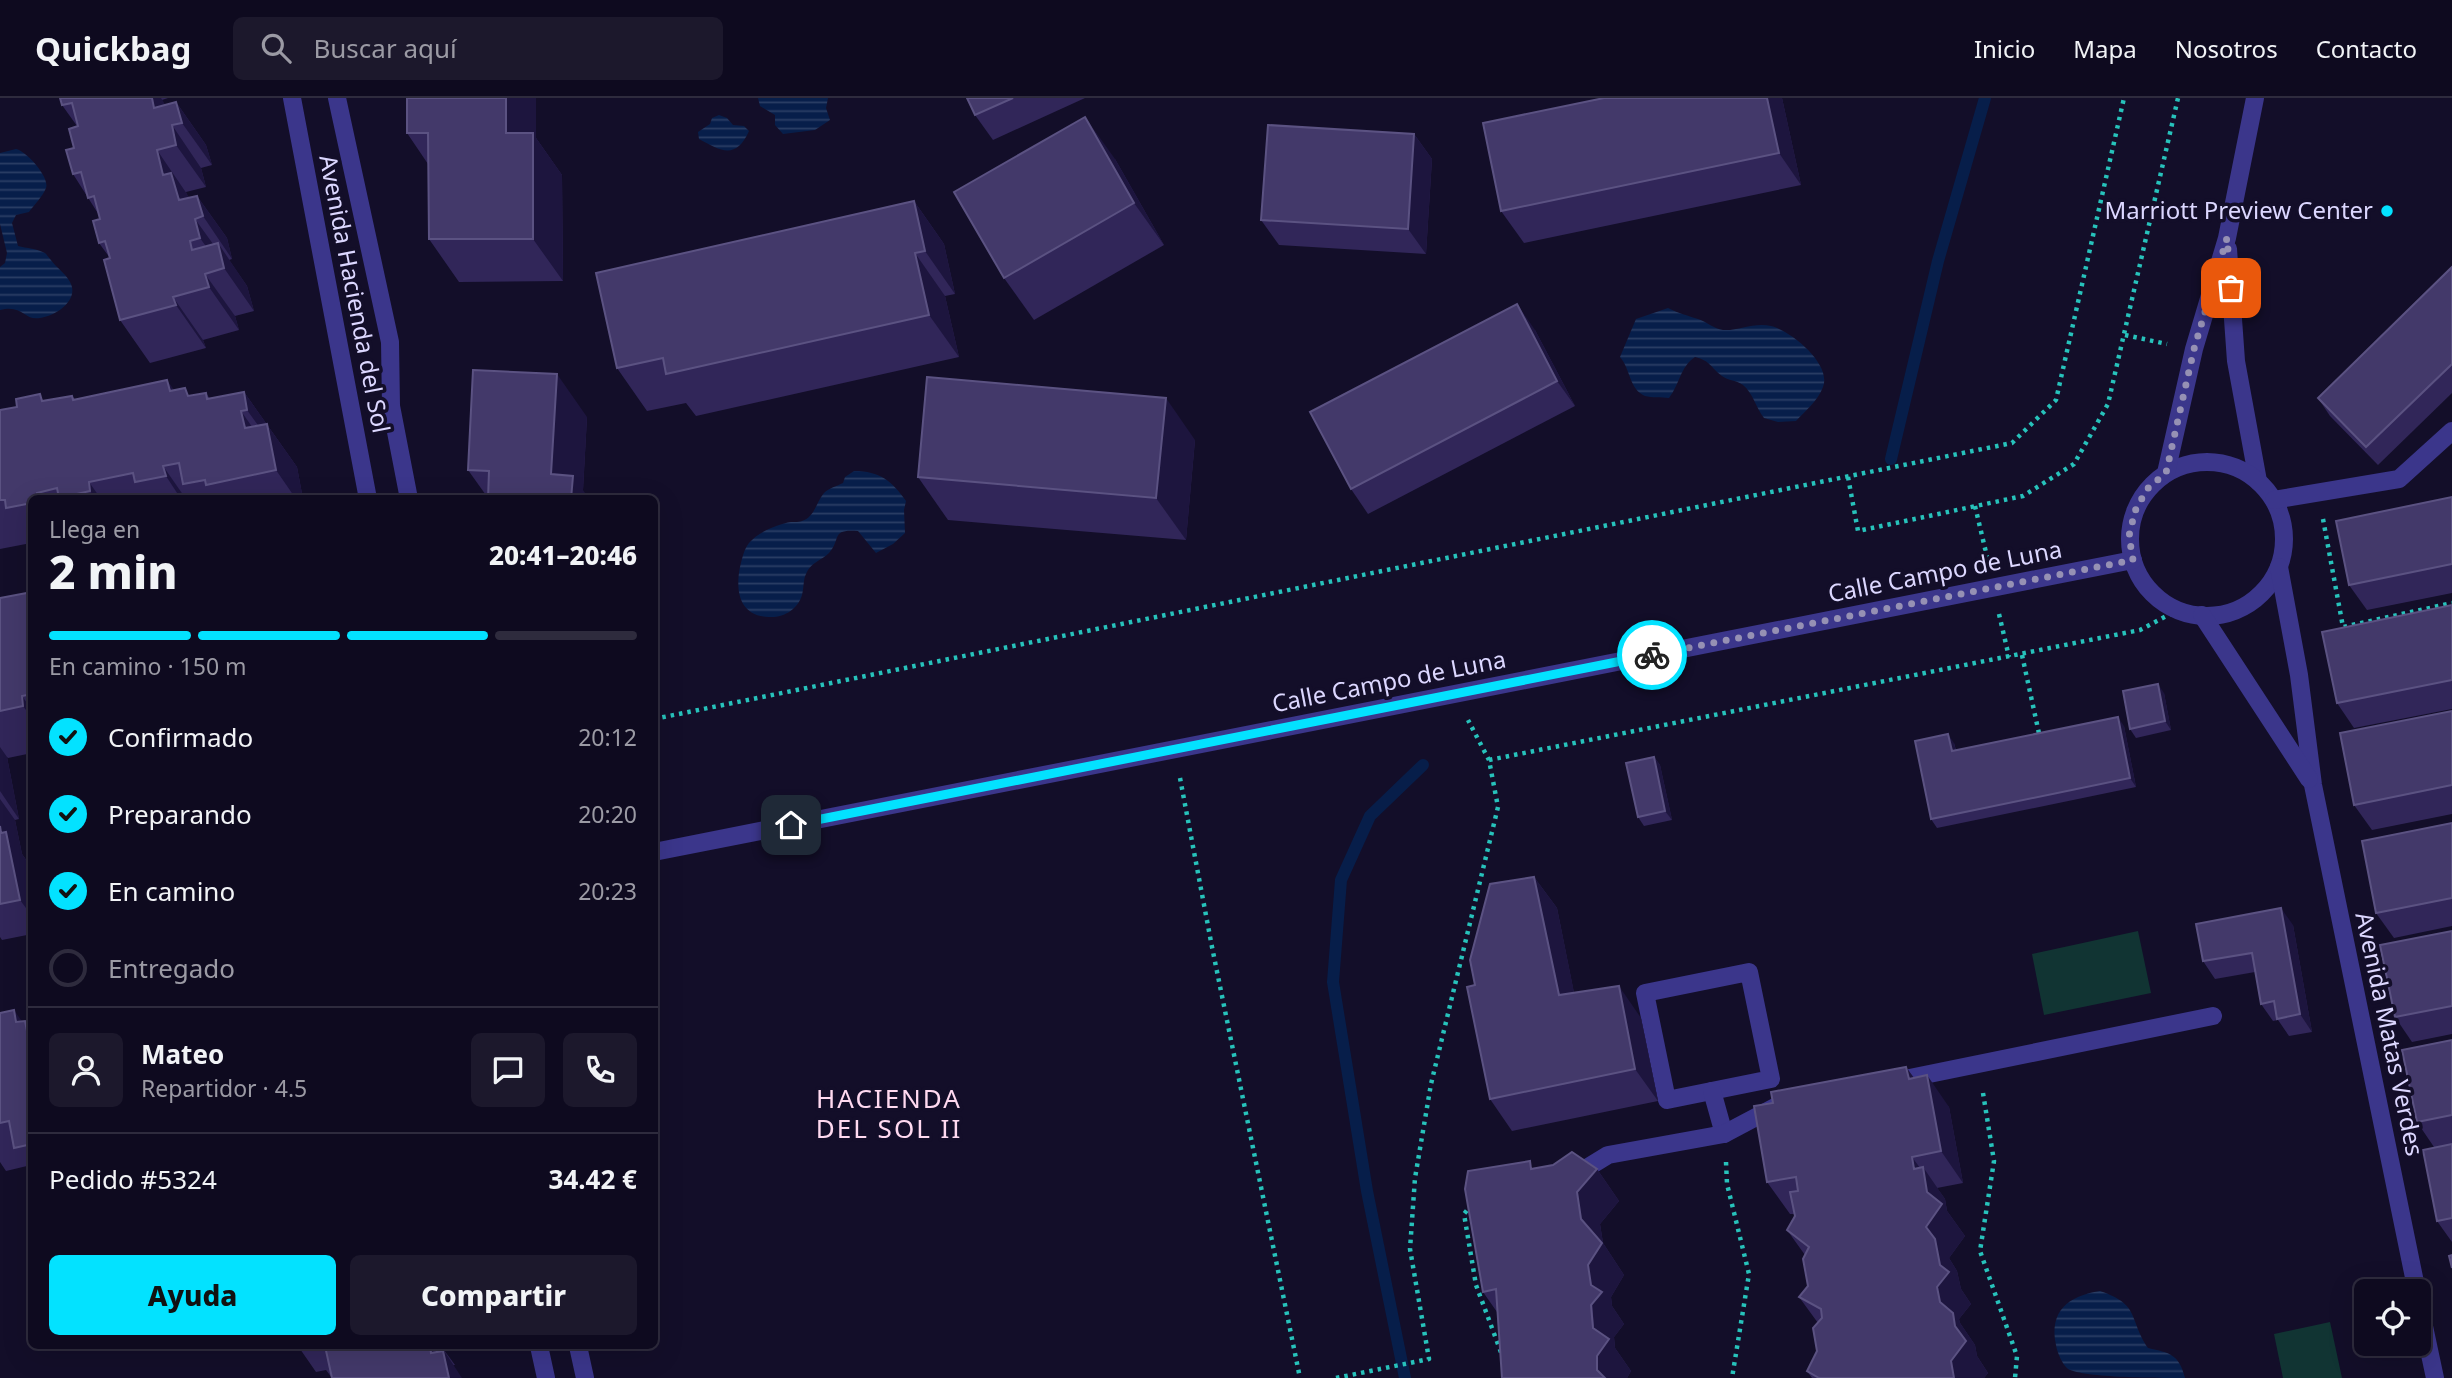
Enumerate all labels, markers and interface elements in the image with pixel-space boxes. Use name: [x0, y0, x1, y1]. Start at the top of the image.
search box: [233, 17, 723, 80]
text: Quickbag: [35, 26, 191, 71]
icon: search: [257, 29, 295, 67]
text: Buscar aquí: [313, 30, 457, 66]
text: Inicio: [1974, 32, 2035, 65]
text: Mapa: [2073, 32, 2137, 65]
text: Nosotros: [2175, 32, 2278, 65]
text: Contacto: [2316, 32, 2417, 65]
street label: Avenida Hacienda del Sol: [312, 152, 399, 436]
place label: Marriott Preview Center: [2104, 193, 2373, 226]
marker: Marriott Preview Center: [2379, 203, 2395, 219]
pin: [2201, 258, 2261, 318]
icon: bag: [2212, 269, 2250, 307]
text: Llega en: [49, 513, 140, 545]
street label: Calle Campo de Luna: [1825, 532, 2064, 609]
text: 20:41–20:46: [489, 537, 637, 573]
text: 2 min: [49, 540, 178, 602]
courier: [1617, 620, 1687, 690]
icon: bike: [1633, 636, 1671, 674]
street label: Calle Campo de Luna: [1269, 642, 1508, 719]
text: En camino · 150 m: [49, 650, 247, 682]
icon: check: [49, 718, 87, 756]
text: Confirmado: [108, 719, 253, 755]
text: 20:12: [578, 721, 637, 753]
icon: check: [49, 795, 87, 833]
pin: [761, 795, 821, 855]
text: Preparando: [108, 796, 252, 832]
text: 20:20: [578, 798, 637, 830]
icon: home: [772, 806, 810, 844]
icon: check: [49, 872, 87, 910]
text: En camino: [108, 873, 235, 909]
text: 20:23: [578, 875, 637, 907]
street label: Avenida Matas Verdes: [2349, 909, 2432, 1159]
text: Entregado: [108, 950, 235, 986]
button: person: [49, 1033, 123, 1107]
button: chat: [471, 1033, 545, 1107]
button: phone: [563, 1033, 637, 1107]
text: Mateo: [141, 1036, 224, 1072]
text: Repartidor · 4.5: [141, 1072, 307, 1104]
district label: HACIENDA DEL SOL II: [816, 1080, 962, 1146]
text: Pedido #5324: [49, 1161, 217, 1197]
text: 34.42 €: [549, 1161, 637, 1197]
button: Ayuda: [49, 1255, 336, 1335]
button: Compartir: [350, 1255, 637, 1335]
map controls: [2354, 1279, 2431, 1356]
button: locate: [2354, 1279, 2431, 1356]

